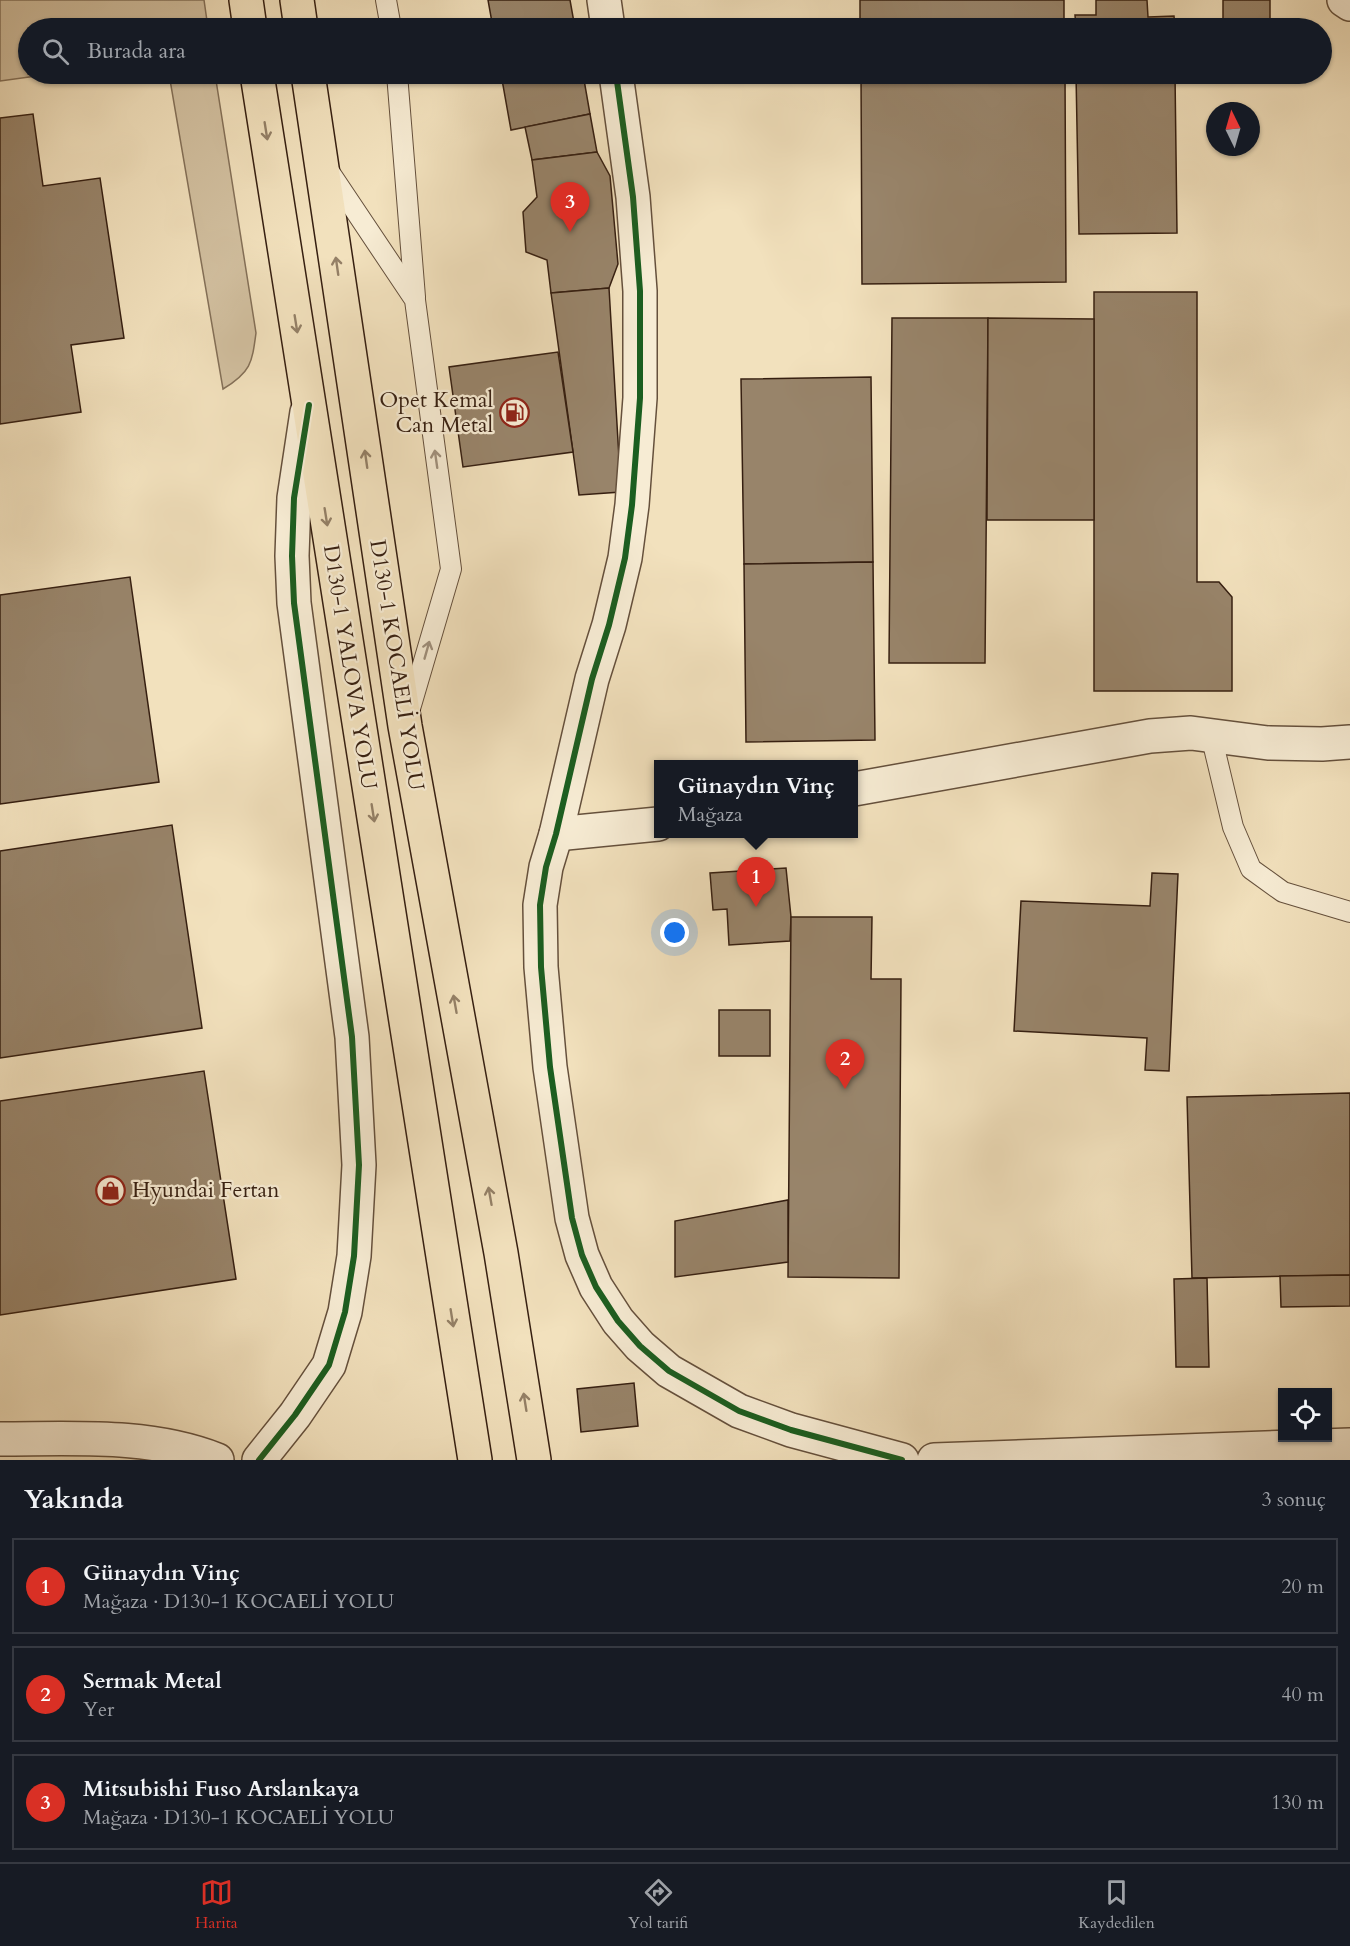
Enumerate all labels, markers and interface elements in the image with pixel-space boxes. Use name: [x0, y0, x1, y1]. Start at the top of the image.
search box: [18, 18, 1332, 84]
icon: search: [39, 35, 72, 68]
text: Burada ara: [87, 36, 186, 66]
north arrow: [1206, 102, 1260, 156]
one-way arrow: [261, 121, 272, 141]
pin: 3: [550, 182, 590, 232]
one-way arrow: [332, 257, 343, 277]
one-way arrow: [291, 314, 302, 333]
place label: Opet Kemal Can Metal: [379, 385, 493, 440]
fuel station icon: Opet Kemal Can Metal: [498, 397, 530, 429]
one-way arrow: [360, 450, 371, 470]
one-way arrow: [430, 450, 441, 470]
one-way arrow: [321, 506, 332, 526]
street label: D130-1 KOCAELİ YOLU: [362, 537, 432, 793]
street label: D130-1 YALOVA YOLU: [316, 542, 384, 792]
one-way arrow: [422, 641, 433, 660]
popup: [654, 760, 858, 838]
text: Günaydın Vinç: [678, 771, 834, 801]
text: Mağaza: [678, 801, 743, 828]
one-way arrow: [368, 803, 379, 822]
pin: 1: [736, 858, 776, 907]
your location: [660, 918, 689, 947]
one-way arrow: [450, 994, 461, 1014]
pin: 2: [826, 1040, 864, 1089]
shop icon: Hyundai Fertan: [95, 1174, 127, 1206]
place label: Hyundai Fertan: [132, 1175, 280, 1205]
one-way arrow: [484, 1186, 495, 1206]
one-way arrow: [447, 1308, 458, 1328]
map controls: [1278, 1388, 1332, 1442]
button: locate: [1278, 1388, 1332, 1442]
one-way arrow: [519, 1393, 530, 1413]
text: Yakında: [24, 1482, 124, 1517]
text: 3 sonuç: [1261, 1486, 1326, 1513]
text: Günaydın Vinç: [83, 1558, 240, 1588]
text: 1: [40, 1573, 51, 1600]
text: 20 m: [1281, 1573, 1324, 1600]
text: Mağaza · D130-1 KOCAELİ YOLU: [83, 1588, 394, 1615]
text: Sermak Metal: [83, 1666, 222, 1696]
text: 2: [40, 1681, 51, 1708]
text: 40 m: [1281, 1681, 1324, 1708]
text: Yer: [83, 1696, 114, 1723]
text: Mitsubishi Fuso Arslankaya: [83, 1774, 359, 1804]
text: 3: [40, 1789, 51, 1816]
text: 130 m: [1271, 1789, 1324, 1816]
text: Mağaza · D130-1 KOCAELİ YOLU: [83, 1804, 394, 1831]
tab: Harita: [195, 1876, 238, 1934]
tab: Yol tarifi: [628, 1876, 688, 1934]
tab: Kaydedilen: [1078, 1876, 1155, 1934]

